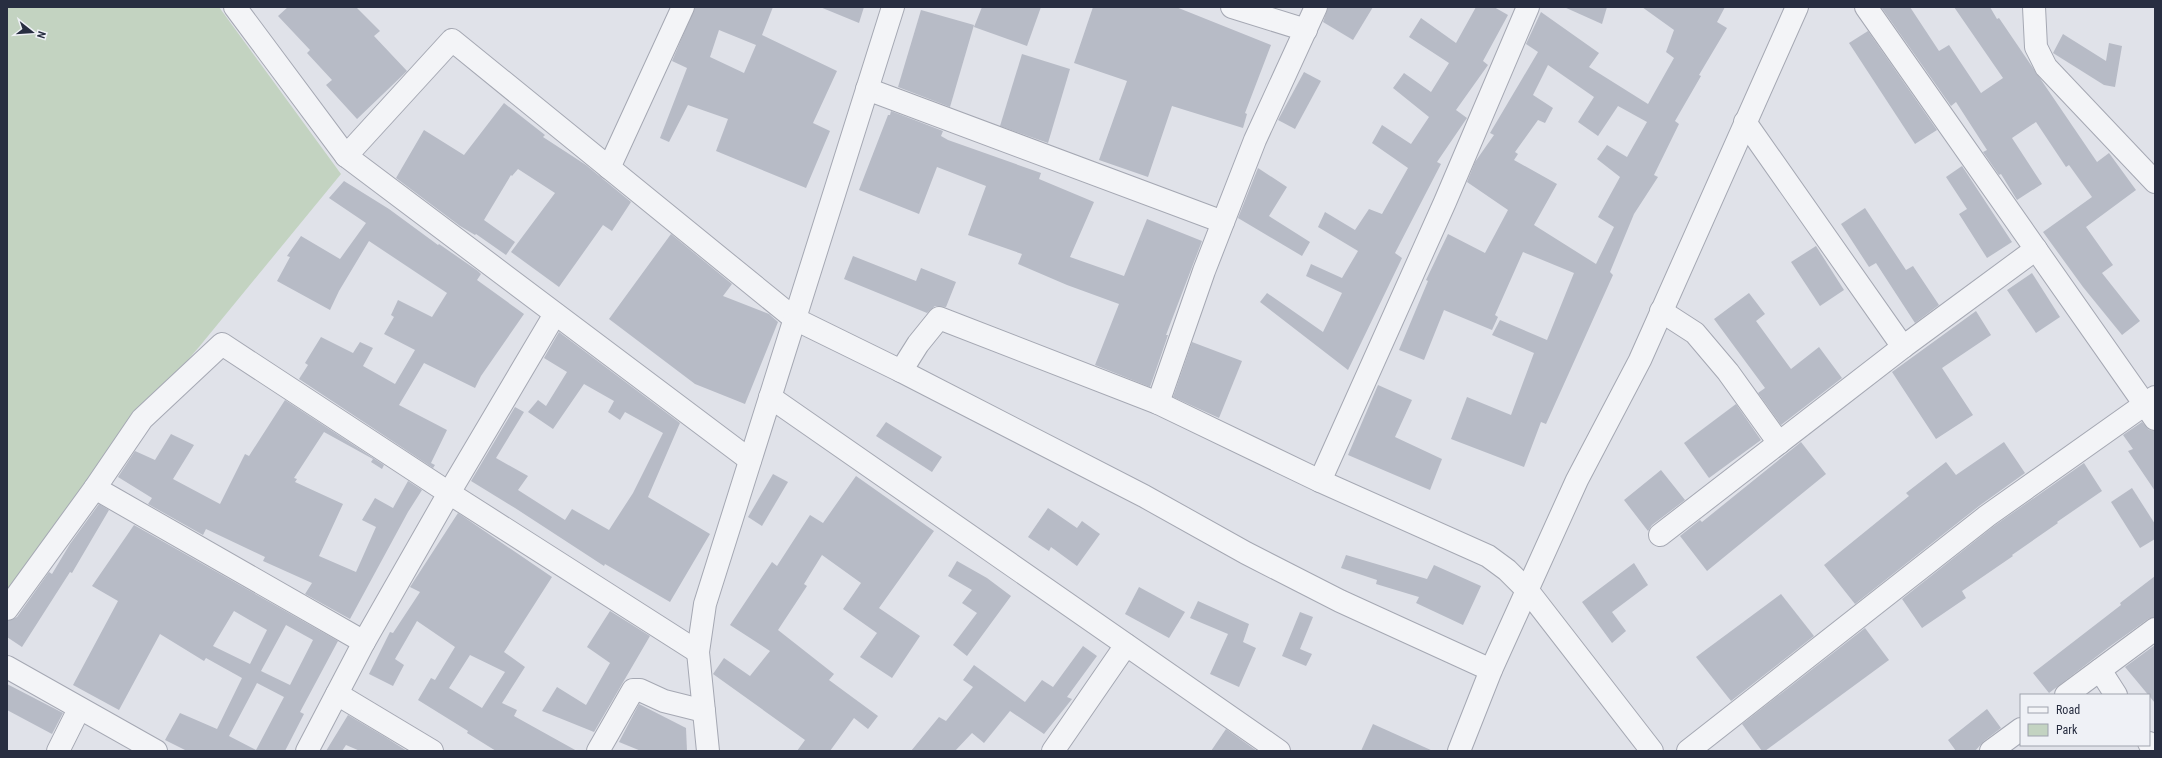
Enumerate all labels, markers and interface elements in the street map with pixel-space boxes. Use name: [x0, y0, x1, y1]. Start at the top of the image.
north arrow: [12, 12, 52, 52]
text: N: [34, 30, 48, 40]
legend: [2020, 694, 2150, 746]
text: Road: [2056, 703, 2080, 717]
text: Park: [2056, 723, 2078, 737]

